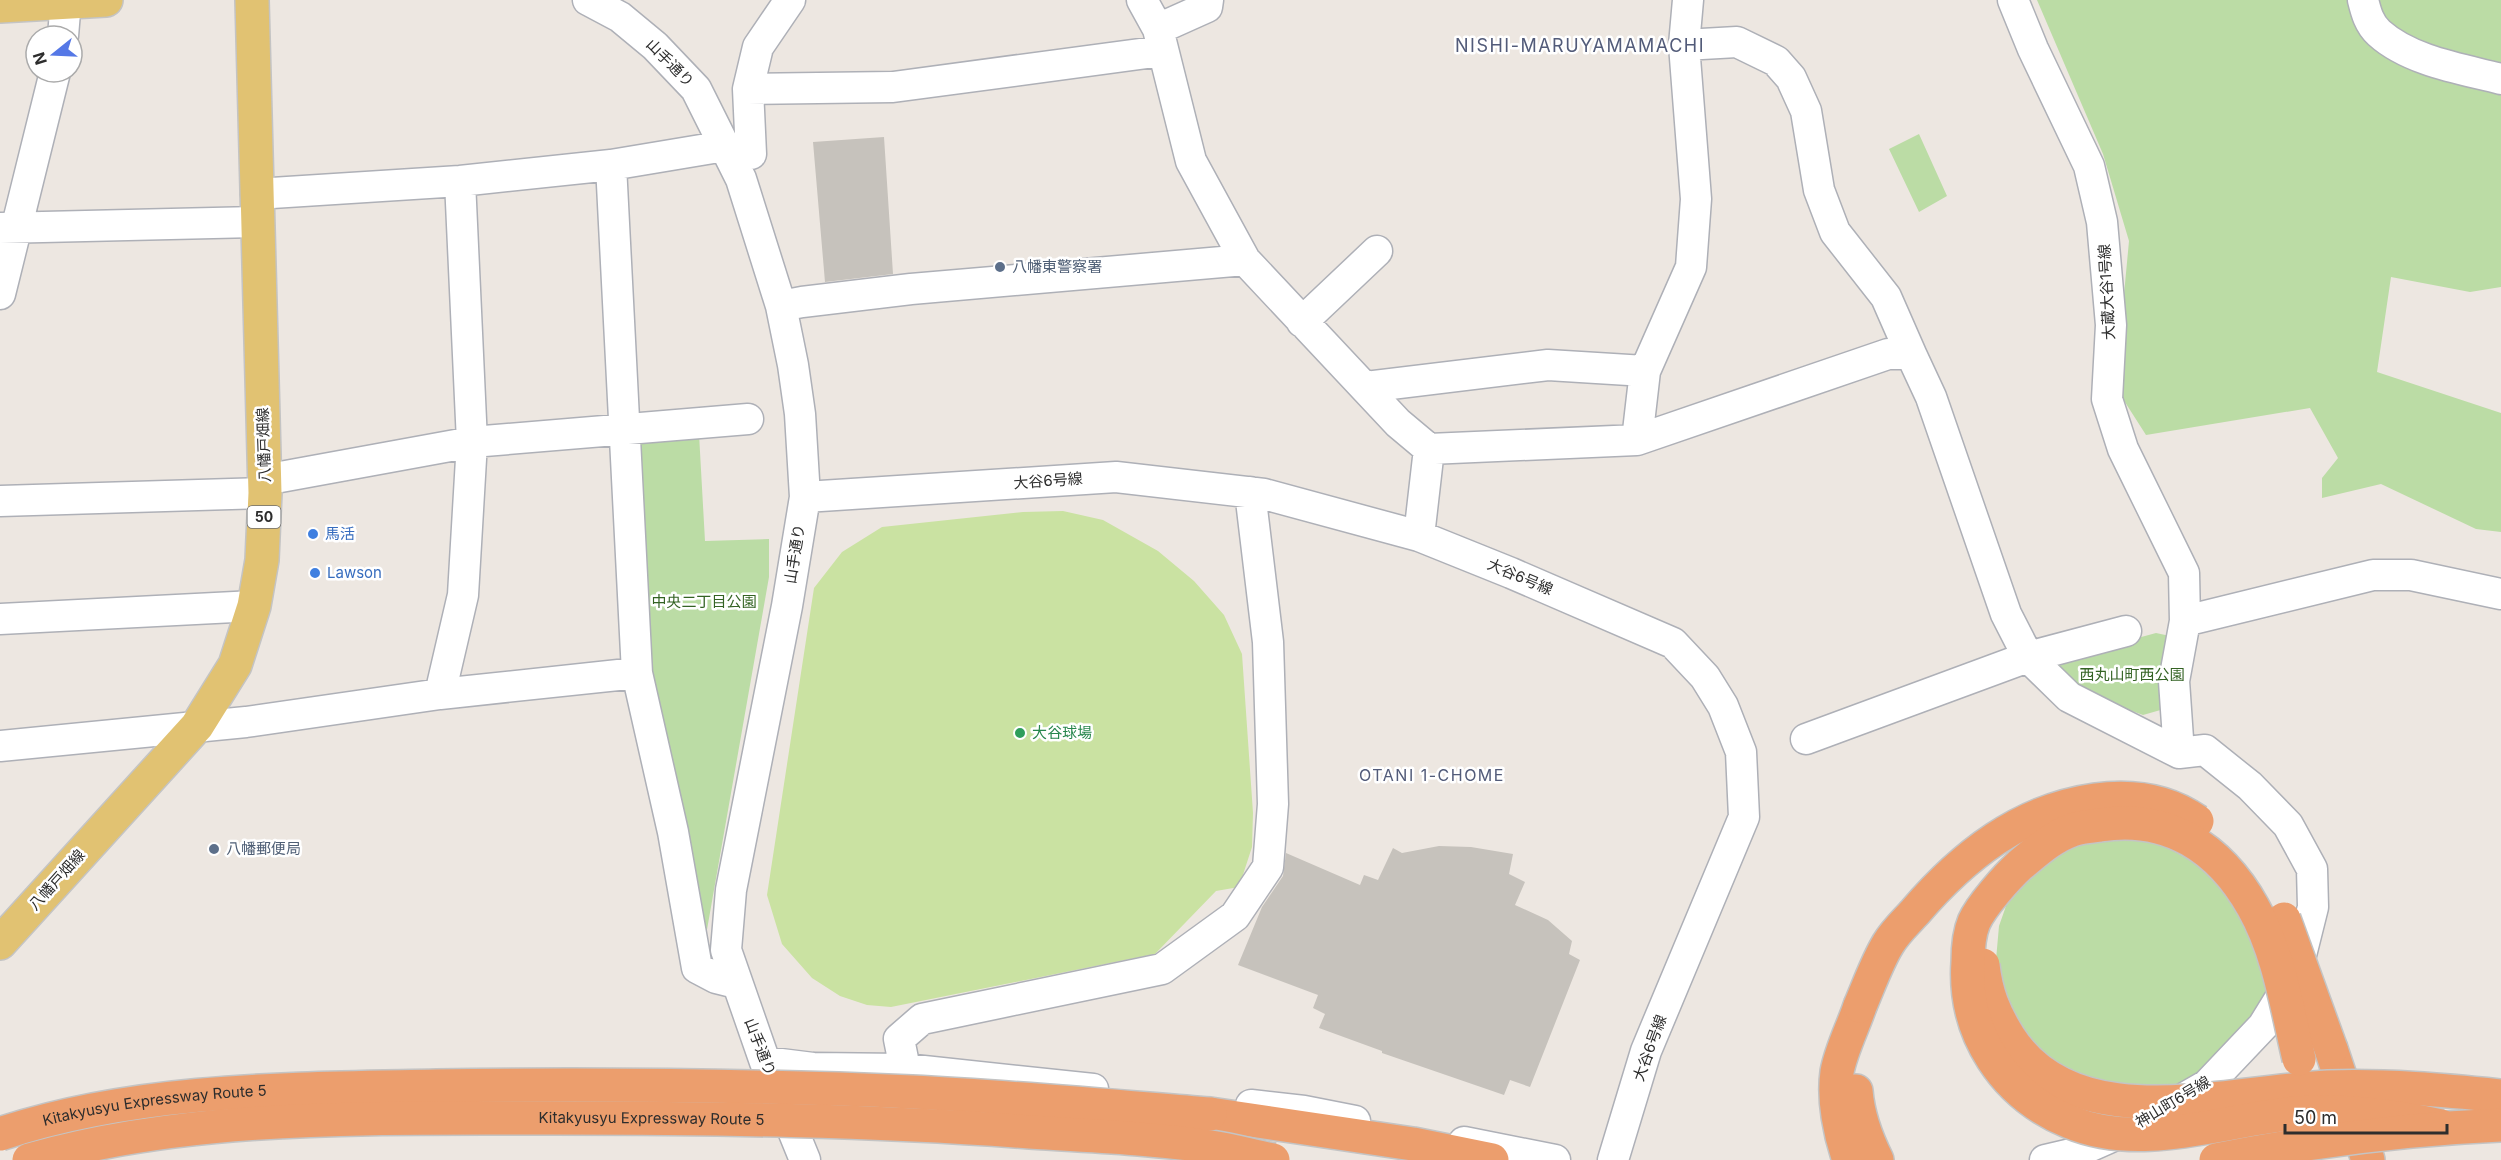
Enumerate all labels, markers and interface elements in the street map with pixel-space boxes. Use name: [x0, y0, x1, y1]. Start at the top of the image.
north arrow: [24, 24, 84, 84]
street label: 山手通り: [642, 35, 698, 91]
district label: NISHI-MARUYAMAMACHI: [1455, 35, 1705, 56]
text: N: [28, 50, 51, 68]
street label: 大蔵大谷1号線: [2094, 244, 2119, 341]
place label: 八幡東警察署: [1012, 257, 1102, 276]
marker: 八幡東警察署: [993, 260, 1007, 274]
street label: 八幡戸畑線: [253, 407, 274, 483]
street label: 大谷6号線: [1013, 469, 1083, 492]
road number: 50: [248, 506, 280, 528]
street label: 山手通り: [780, 523, 809, 585]
place label: 馬活: [325, 524, 355, 543]
marker: 馬活: [306, 527, 320, 541]
street label: 大谷6号線: [1485, 554, 1556, 599]
place label: Lawson: [327, 563, 382, 582]
marker: Lawson: [308, 566, 322, 580]
park label: 中央二丁目公園: [651, 592, 757, 611]
park label: 西丸山町西公園: [2079, 665, 2185, 684]
place label: 大谷球場: [1032, 723, 1092, 742]
marker: 大谷球場: [1013, 726, 1027, 740]
district label: OTANI 1-CHOME: [1359, 765, 1505, 785]
place label: 八幡郵便局: [226, 839, 301, 858]
marker: 八幡郵便局: [207, 842, 221, 856]
street label: 八幡戸畑線: [24, 845, 89, 914]
street label: 大谷6号線: [1629, 1012, 1670, 1084]
street label: 山手通り: [741, 1015, 780, 1078]
street label: 神山町6号線: [2132, 1072, 2214, 1131]
street label: Kitakyusyu Expressway Route 5: [41, 1081, 267, 1130]
scale bar: [2285, 1097, 2447, 1135]
text: 50 m: [2294, 1107, 2337, 1128]
street label: Kitakyusyu Expressway Route 5: [538, 1108, 765, 1129]

